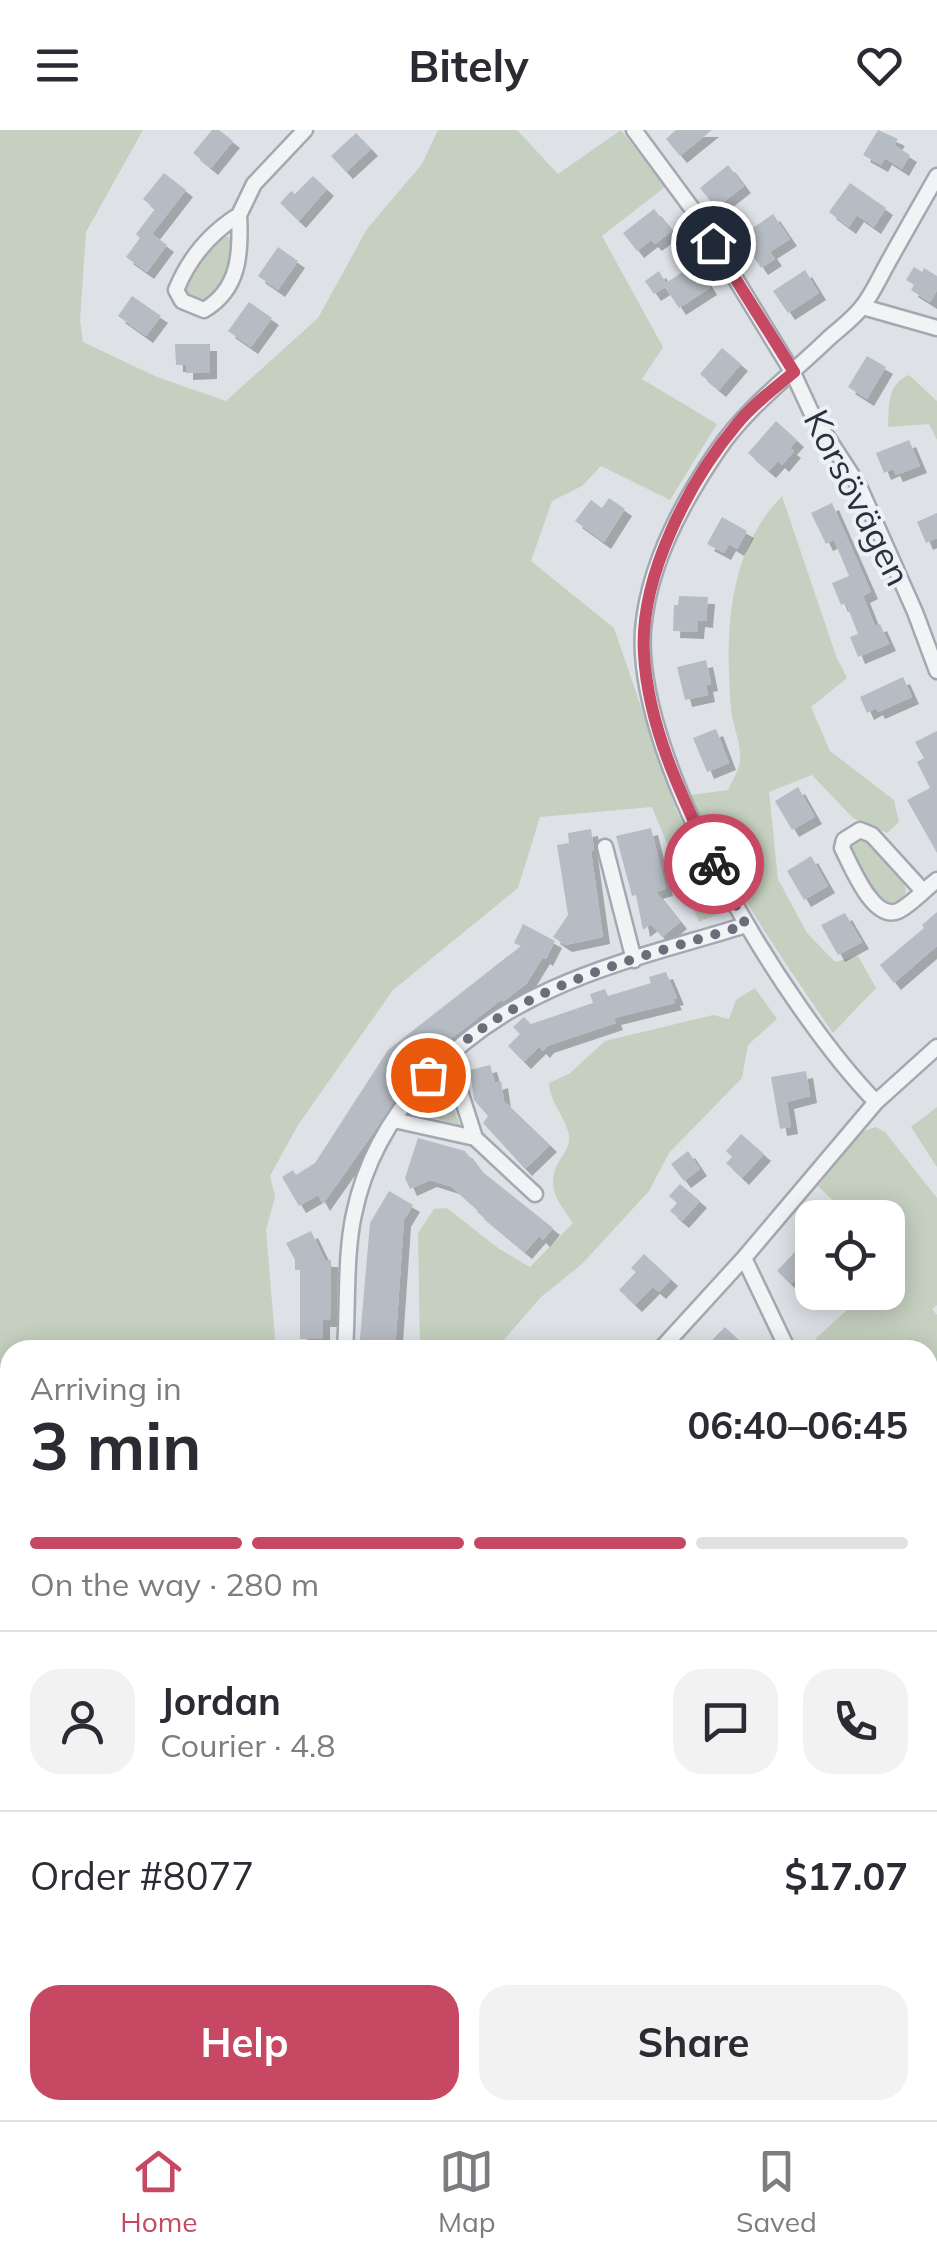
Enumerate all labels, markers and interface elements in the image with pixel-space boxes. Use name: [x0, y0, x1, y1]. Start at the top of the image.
text: Bitely: [408, 37, 529, 93]
icon: menu: [30, 38, 85, 93]
icon: heart: [852, 38, 907, 93]
pin: [671, 201, 756, 286]
icon: home: [686, 216, 741, 271]
street label: Korsövägen: [795, 402, 921, 593]
courier: [664, 814, 764, 914]
icon: bike: [687, 837, 742, 892]
pin: [386, 1033, 471, 1118]
icon: bag: [401, 1048, 456, 1103]
map controls: [795, 1200, 905, 1310]
button: locate: [795, 1200, 905, 1310]
text: Arriving in: [30, 1368, 182, 1408]
text: 06:40–06:45: [688, 1401, 908, 1449]
text: 3 min: [30, 1405, 201, 1486]
text: On the way · 280 m: [30, 1564, 319, 1604]
button: person: [30, 1669, 135, 1774]
button: chat: [673, 1669, 778, 1774]
button: phone: [803, 1669, 908, 1774]
text: Jordan: [160, 1677, 281, 1725]
text: Courier · 4.8: [160, 1725, 336, 1765]
text: Order #8077: [30, 1852, 254, 1900]
text: $17.07: [785, 1852, 908, 1900]
button: Help: [30, 1985, 459, 2100]
button: Share: [479, 1985, 908, 2100]
tab: Home: [120, 2144, 197, 2239]
tab: Map: [438, 2144, 496, 2239]
tab: Saved: [736, 2144, 817, 2239]

